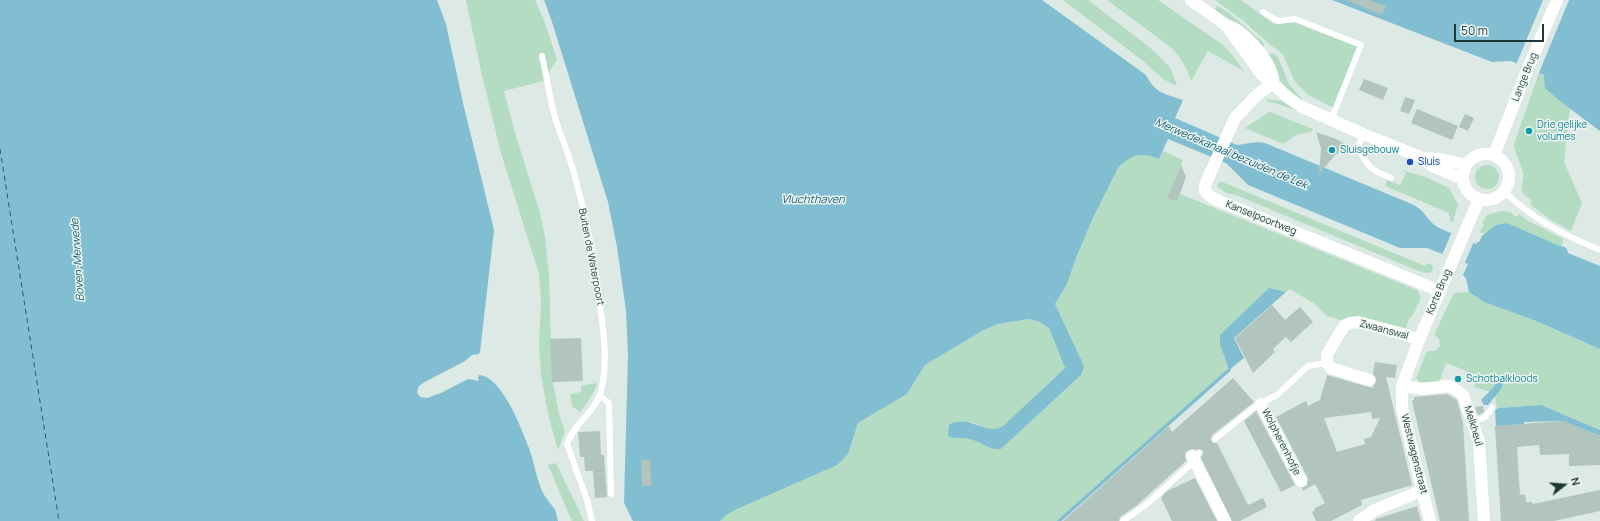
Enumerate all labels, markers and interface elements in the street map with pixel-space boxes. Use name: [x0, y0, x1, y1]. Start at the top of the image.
scale bar: [1456, 16, 1546, 42]
text: 50 m: [1461, 22, 1488, 39]
street label: Lange Brug: [1510, 51, 1540, 103]
water label: Merwedekanaal bezuiden de Lek: [1153, 116, 1309, 192]
place label: Drie gelijke volumes: [1537, 119, 1587, 142]
marker: Drie gelijke volumes: [1524, 126, 1534, 136]
place label: Sluisgebouw: [1340, 144, 1399, 156]
marker: Sluisgebouw: [1327, 145, 1337, 155]
place label: Sluis: [1418, 156, 1440, 168]
marker: Sluis: [1405, 157, 1415, 167]
water label: Vluchthaven: [781, 193, 845, 207]
street label: Kanselpoortweg: [1224, 198, 1298, 238]
street label: Buiten de Waterpoort: [576, 207, 606, 307]
water label: Boven-Merwede: [69, 218, 87, 302]
street label: Korte Brug: [1424, 267, 1454, 317]
street label: Zwaanswal: [1358, 318, 1410, 342]
place label: Schotbalkloods: [1466, 373, 1538, 385]
marker: Schotbalkloods: [1453, 374, 1463, 384]
street label: Melkheul: [1461, 404, 1485, 448]
street label: Wolpherenhofje: [1259, 406, 1303, 478]
street label: Westwagenstraat: [1398, 413, 1430, 495]
north arrow: [1544, 465, 1584, 505]
text: N: [1568, 475, 1584, 487]

